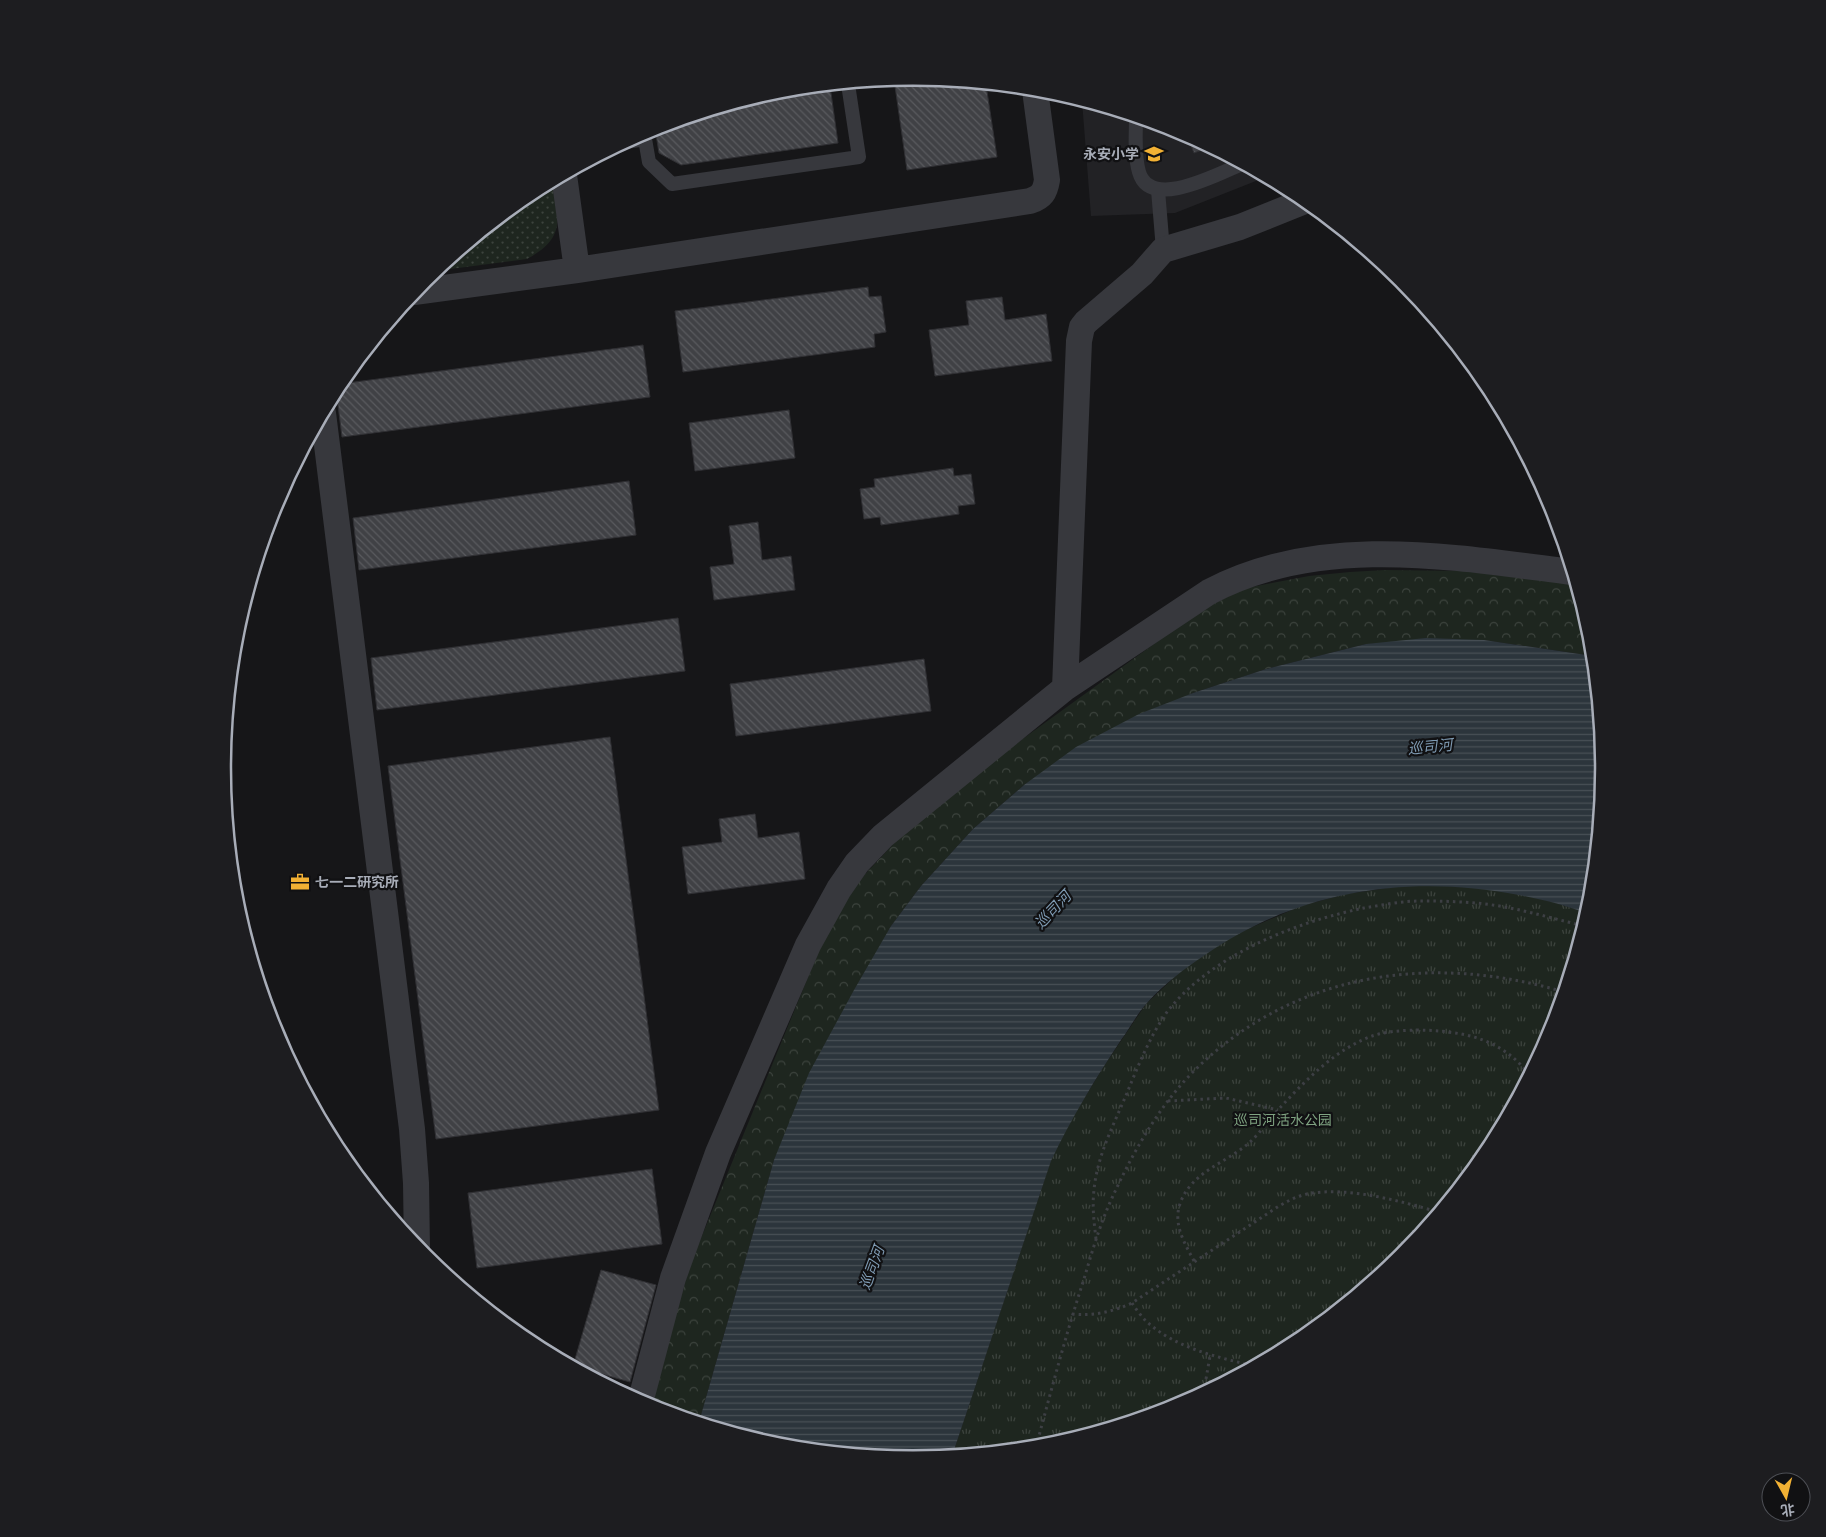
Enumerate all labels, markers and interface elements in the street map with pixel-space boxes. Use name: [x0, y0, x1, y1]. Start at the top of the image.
school or university icon: 永安小学: [1143, 143, 1165, 165]
place label: 永安小学: [1083, 146, 1139, 162]
water label: 巡司河: [1407, 735, 1456, 758]
office icon: 七一二研究所: [289, 871, 311, 893]
place label: 七一二研究所: [315, 874, 399, 890]
water label: 巡司河: [1031, 885, 1077, 933]
park label: 巡司河活水公园: [1234, 1112, 1332, 1128]
water label: 巡司河: [856, 1241, 889, 1292]
north arrow: [1761, 1472, 1811, 1522]
text: 北: [1780, 1501, 1796, 1519]

